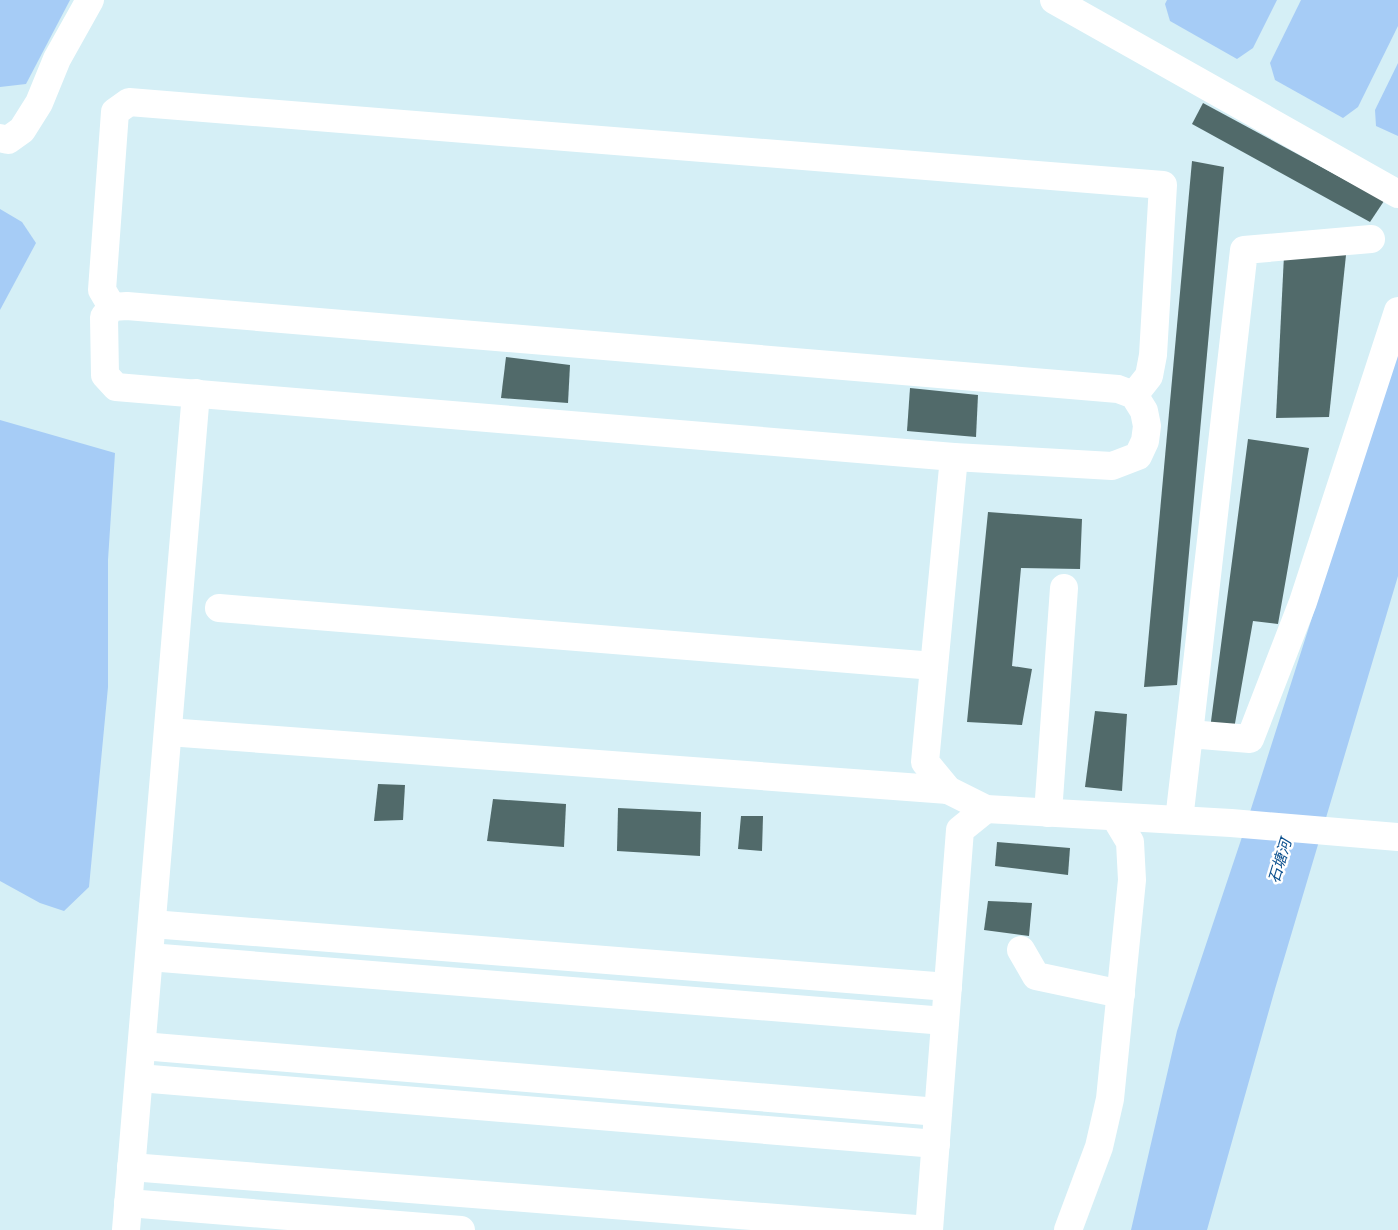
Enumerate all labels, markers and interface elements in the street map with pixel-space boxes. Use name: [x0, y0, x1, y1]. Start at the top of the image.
water label: 石塘河: [1261, 833, 1297, 885]

